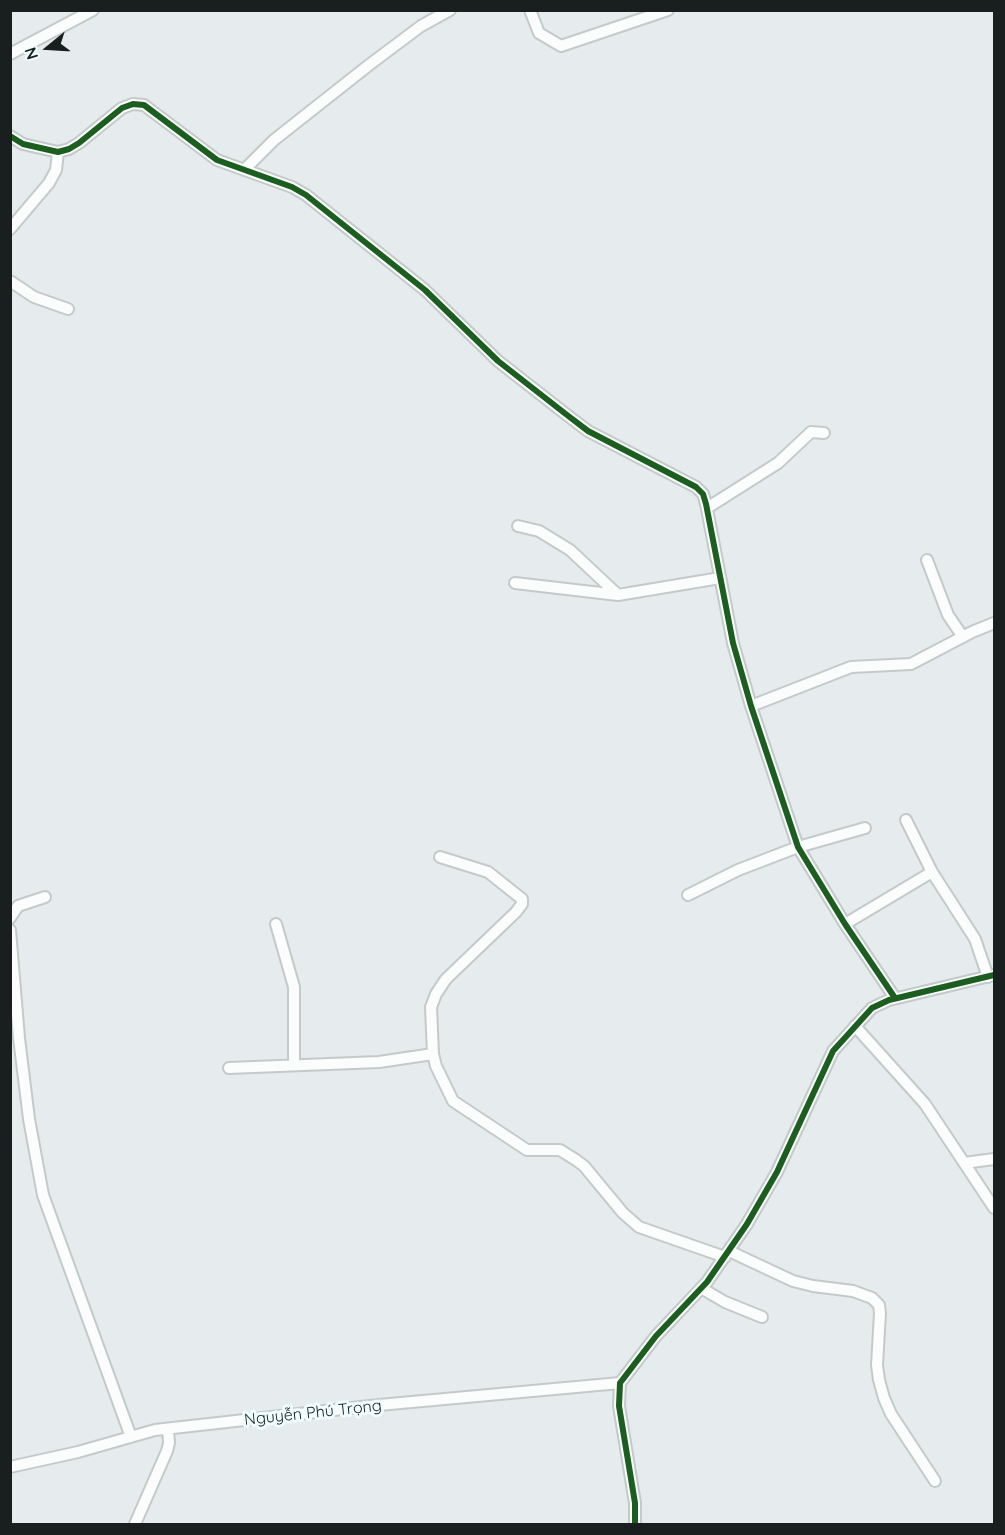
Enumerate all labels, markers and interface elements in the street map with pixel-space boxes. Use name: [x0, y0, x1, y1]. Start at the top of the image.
north arrow: [18, 18, 78, 78]
text: N: [20, 45, 42, 62]
street label: Nguyễn Phú Trọng: [243, 1396, 383, 1430]

